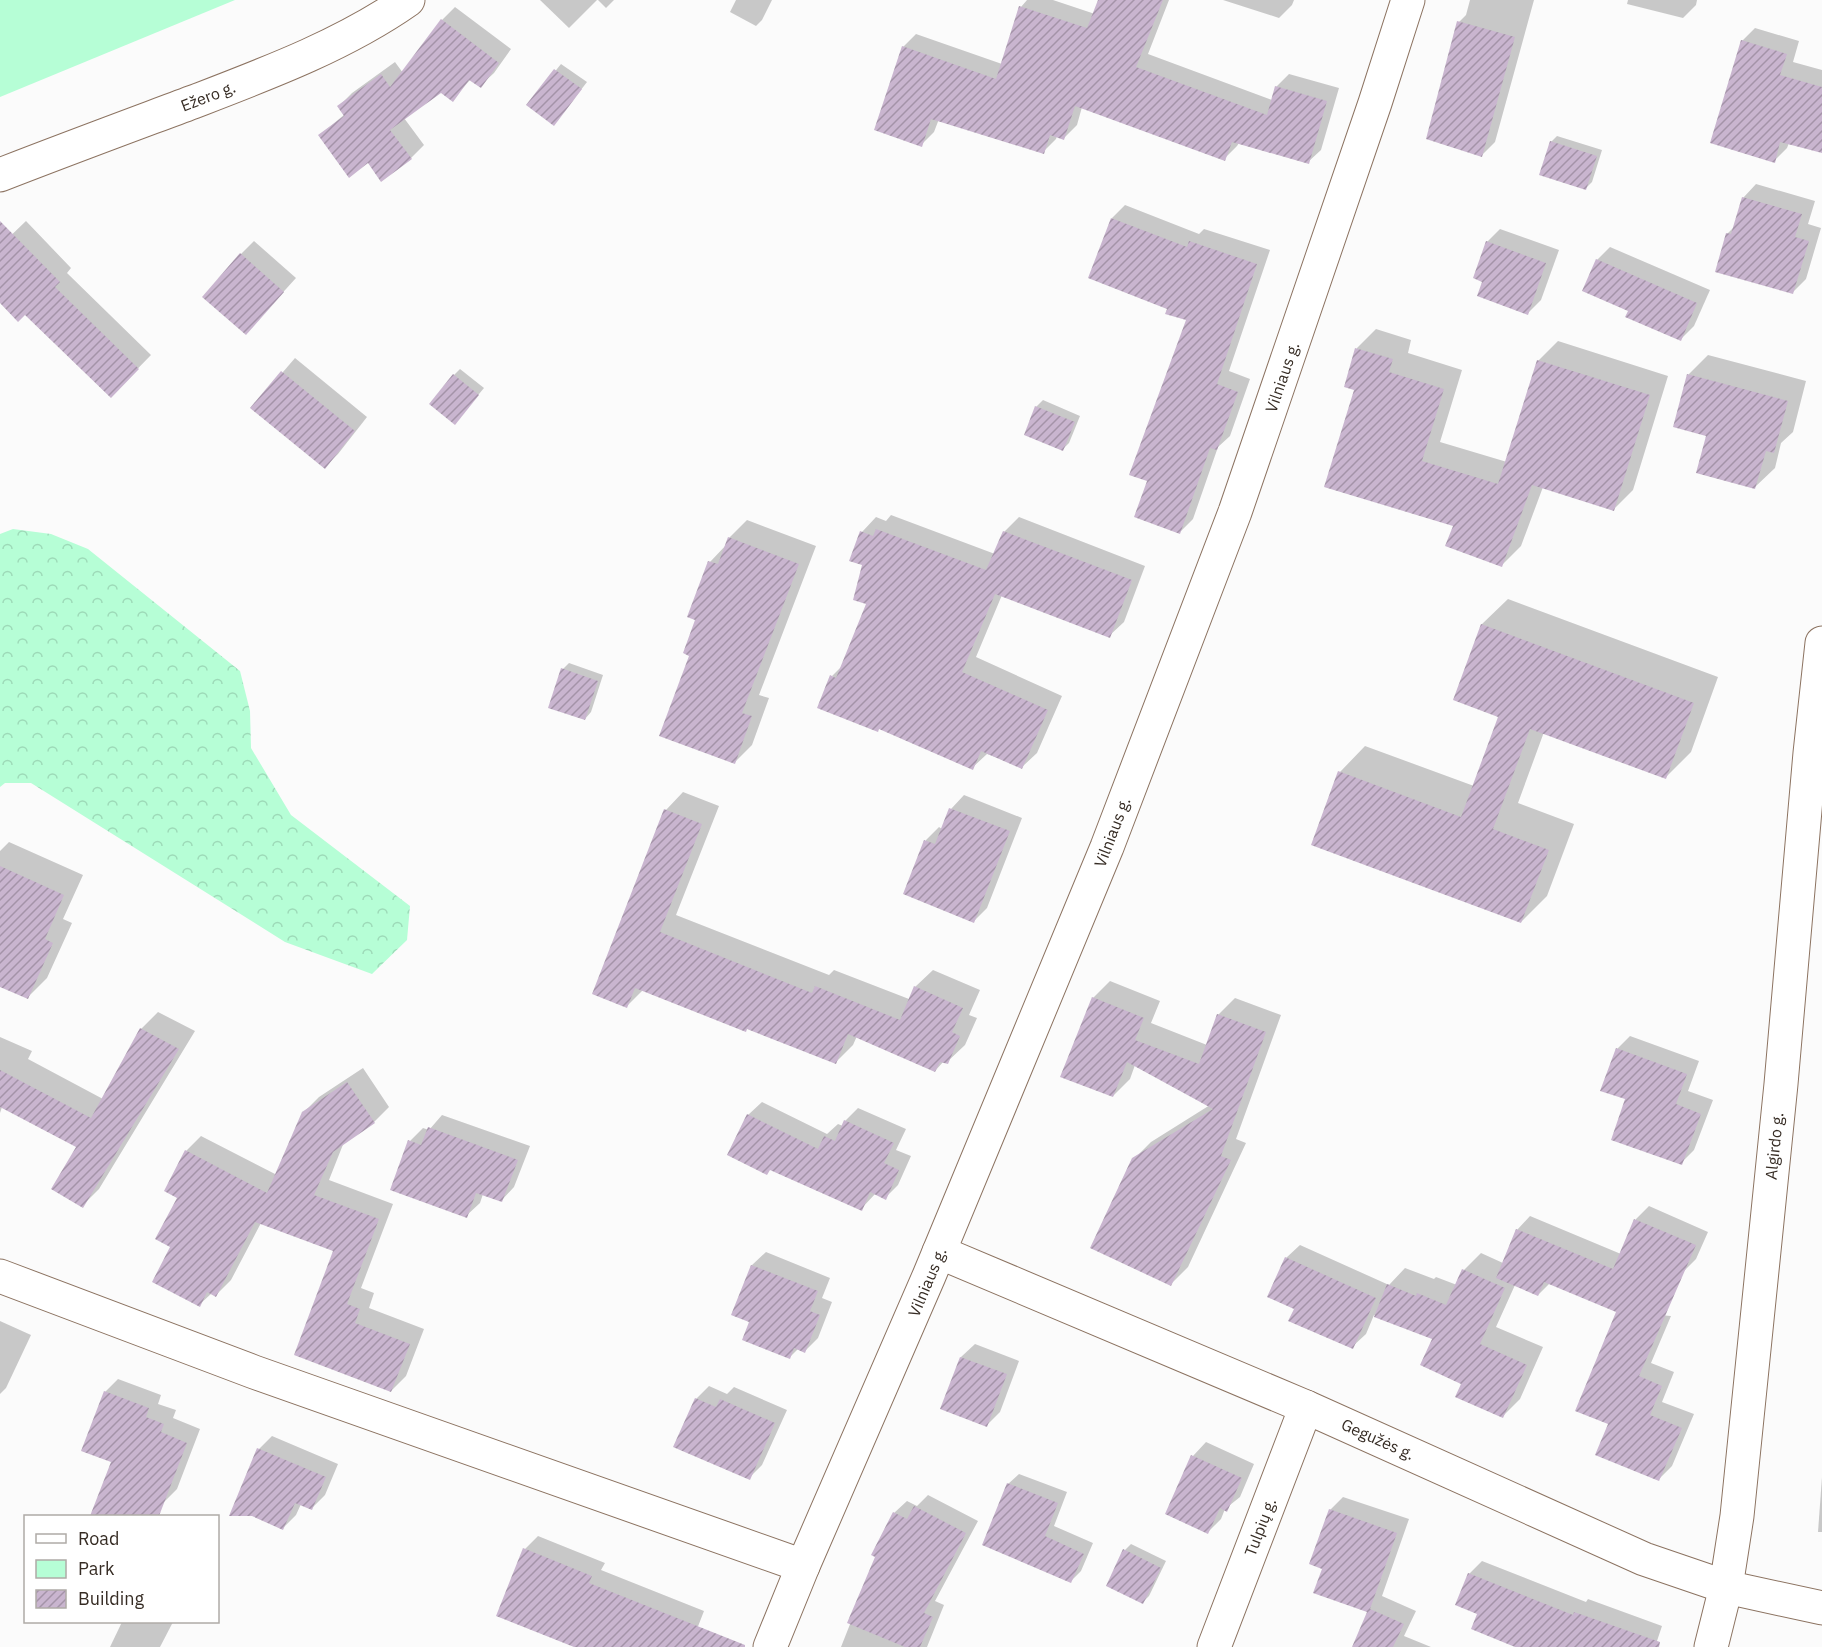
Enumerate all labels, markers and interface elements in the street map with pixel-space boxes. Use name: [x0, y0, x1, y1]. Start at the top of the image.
street label: Ežero g.: [178, 76, 238, 116]
street label: Vilniaus g.: [1261, 339, 1303, 415]
street label: Vilniaus g.: [1090, 794, 1134, 870]
street label: Algirdo g.: [1761, 1111, 1787, 1181]
street label: Vilniaus g.: [903, 1244, 951, 1320]
street label: Gegužės g.: [1338, 1414, 1418, 1464]
street label: Tulpių g.: [1240, 1495, 1280, 1559]
legend: [24, 1515, 219, 1623]
text: Road: [78, 1527, 119, 1550]
text: Park: [78, 1557, 115, 1580]
text: Building: [78, 1587, 145, 1610]

